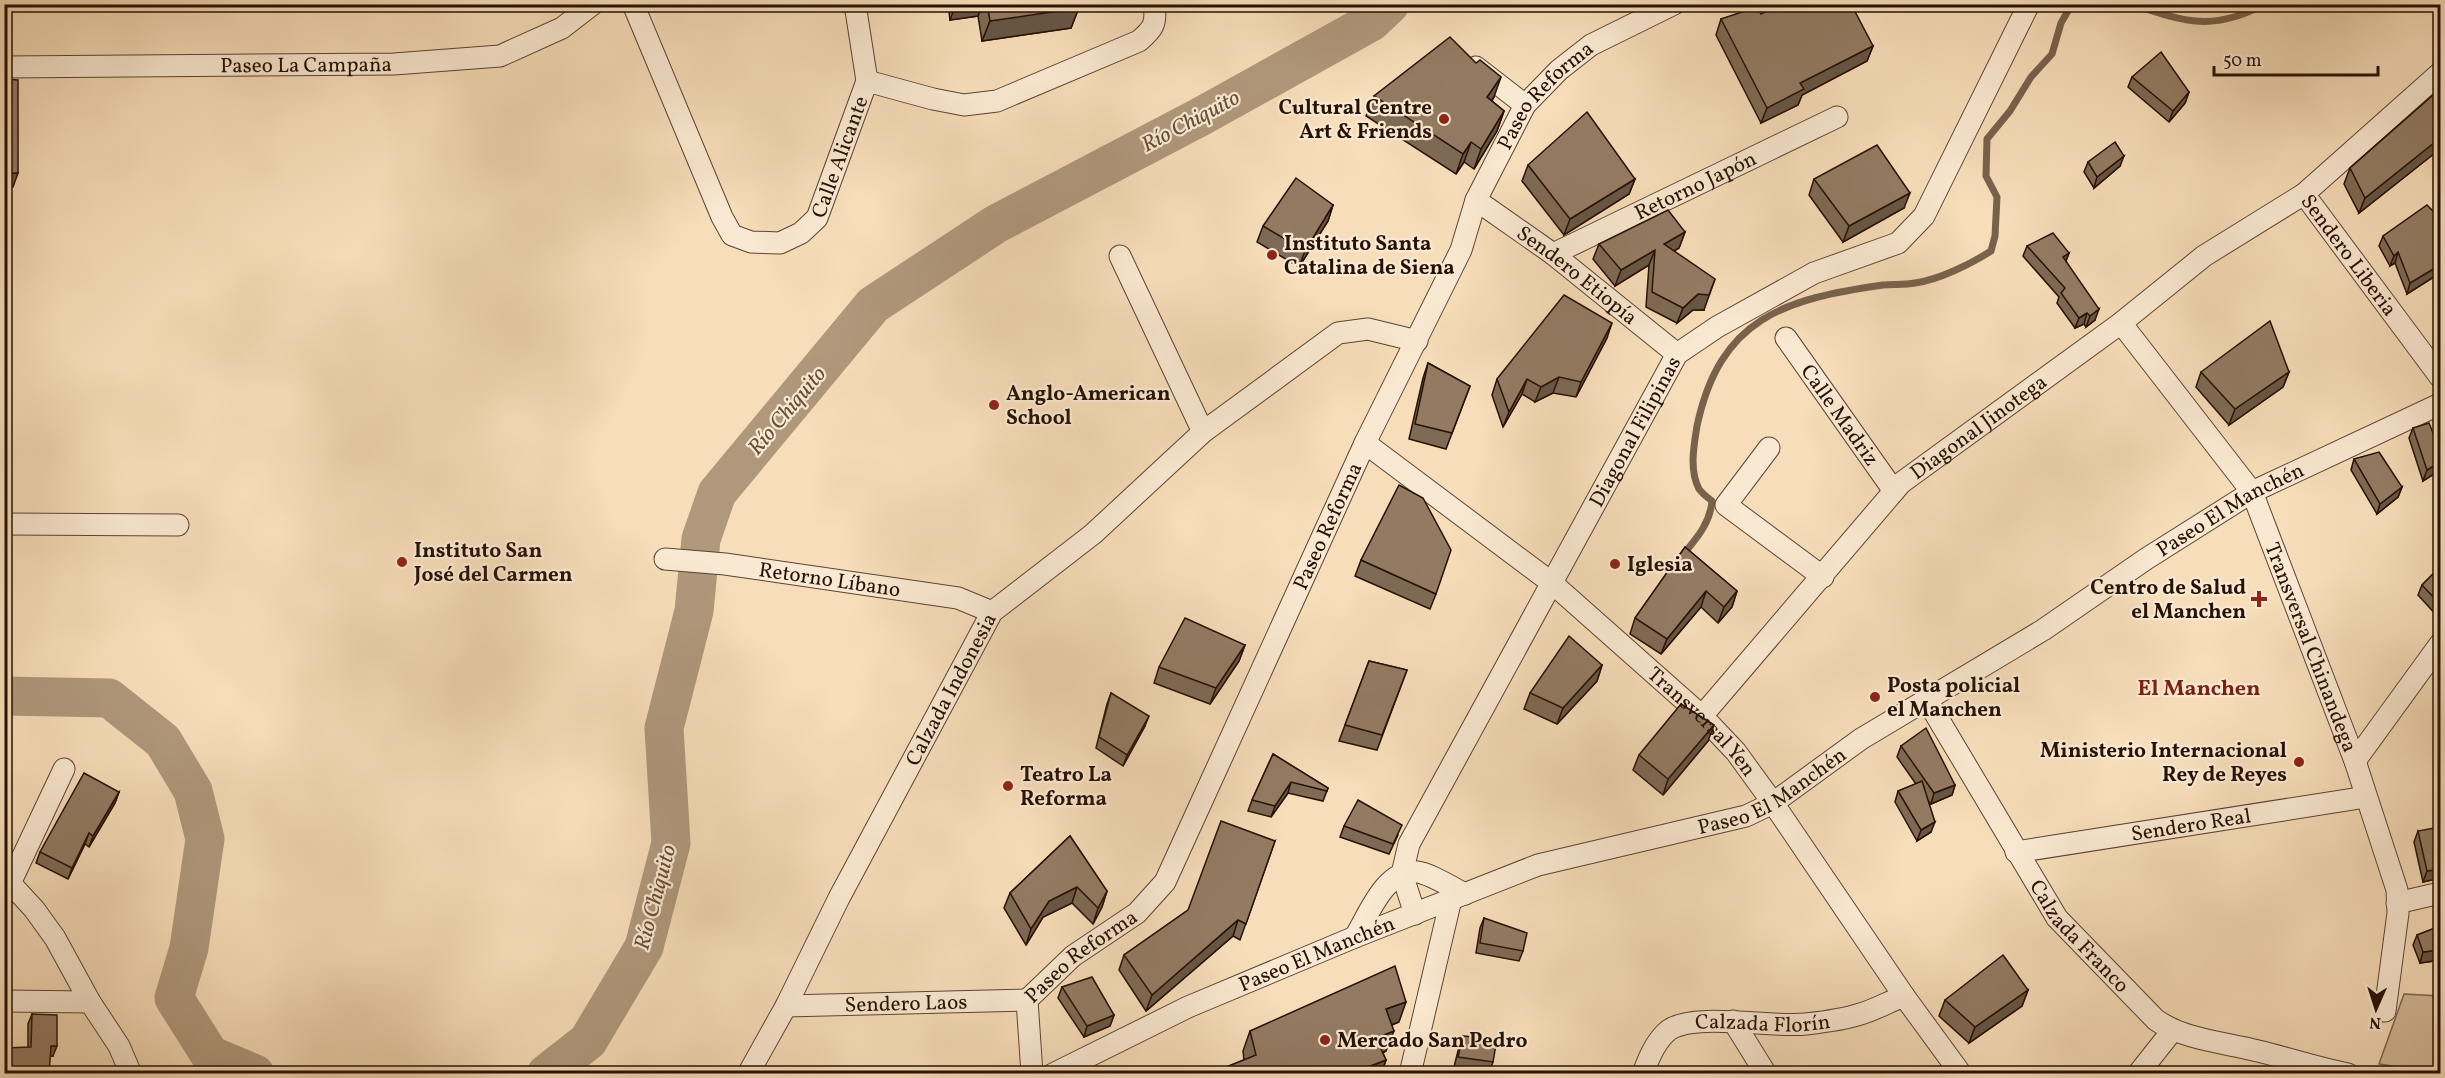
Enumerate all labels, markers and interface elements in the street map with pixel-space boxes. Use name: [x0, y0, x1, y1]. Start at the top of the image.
street label: Paseo Reforma: [1491, 35, 1600, 155]
scale bar: [2214, 39, 2378, 77]
text: 50 m: [2223, 49, 2262, 74]
street label: Paseo La Campaña: [220, 51, 392, 81]
water label: Río Chiquito: [1136, 83, 1246, 161]
street label: Calle Alicante: [805, 92, 876, 222]
place label: Cultural Centre Art & Friends: [1279, 94, 1432, 147]
marker: Cultural Centre Art & Friends: [1437, 112, 1451, 126]
street label: Retorno Japón: [1630, 145, 1762, 228]
street label: Sendero Liberia: [2293, 189, 2403, 323]
street label: Sendero Etiopía: [1510, 220, 1643, 332]
place label: Instituto Santa Catalina de Siena: [1284, 230, 1455, 283]
marker: Instituto Santa Catalina de Siena: [1265, 248, 1279, 262]
street label: Diagonal Filipinas: [1583, 352, 1689, 513]
street label: Calle Madriz: [1793, 359, 1885, 472]
water label: Río Chiquito: [742, 361, 834, 463]
street label: Diagonal Jinotega: [1905, 368, 2054, 488]
place label: Anglo-American School: [1006, 380, 1171, 433]
marker: Anglo-American School: [987, 398, 1001, 412]
street label: Paseo El Manchén: [2151, 457, 2309, 565]
street label: Paseo Reforma: [1287, 458, 1370, 595]
place label: Instituto San José del Carmen: [413, 537, 573, 590]
street label: Transversal Chinandega: [2257, 539, 2363, 757]
place label: Iglesia: [1627, 551, 1693, 580]
marker: Instituto San José del Carmen: [395, 555, 409, 569]
street label: Retorno Líbano: [757, 556, 902, 605]
marker: Iglesia: [1608, 557, 1622, 571]
place label: Centro de Salud el Manchen: [2090, 574, 2246, 627]
marker: Centro de Salud el Manchen: [2250, 590, 2268, 608]
street label: Calzada Indonesia: [899, 608, 1005, 771]
street label: Transversal Yen: [1640, 661, 1762, 783]
place label: Posta policial el Manchen: [1887, 672, 2020, 725]
district label: El Manchen: [2138, 674, 2260, 705]
marker: Posta policial el Manchen: [1868, 690, 1882, 704]
place label: Ministerio Internacional Rey de Reyes: [2040, 737, 2287, 790]
street label: Paseo El Manchén: [1695, 741, 1853, 843]
marker: Ministerio Internacional Rey de Reyes: [2292, 755, 2306, 769]
place label: Teatro La Reforma: [1020, 761, 1112, 814]
marker: Teatro La Reforma: [1001, 779, 1015, 793]
street label: Sendero Real: [2129, 802, 2253, 850]
water label: Río Chiquito: [628, 842, 685, 954]
street label: Calzada Franco: [2021, 875, 2135, 1000]
street label: Paseo Reforma: [1019, 904, 1144, 1011]
street label: Paseo El Manchén: [1235, 910, 1400, 1000]
north arrow: [2346, 979, 2406, 1039]
street label: Sendero Laos: [844, 988, 968, 1021]
street label: Calzada Florín: [1694, 1008, 1832, 1041]
text: N: [2369, 1011, 2382, 1033]
place label: Mercado San Pedro: [1337, 1027, 1528, 1056]
marker: Mercado San Pedro: [1318, 1033, 1332, 1047]

